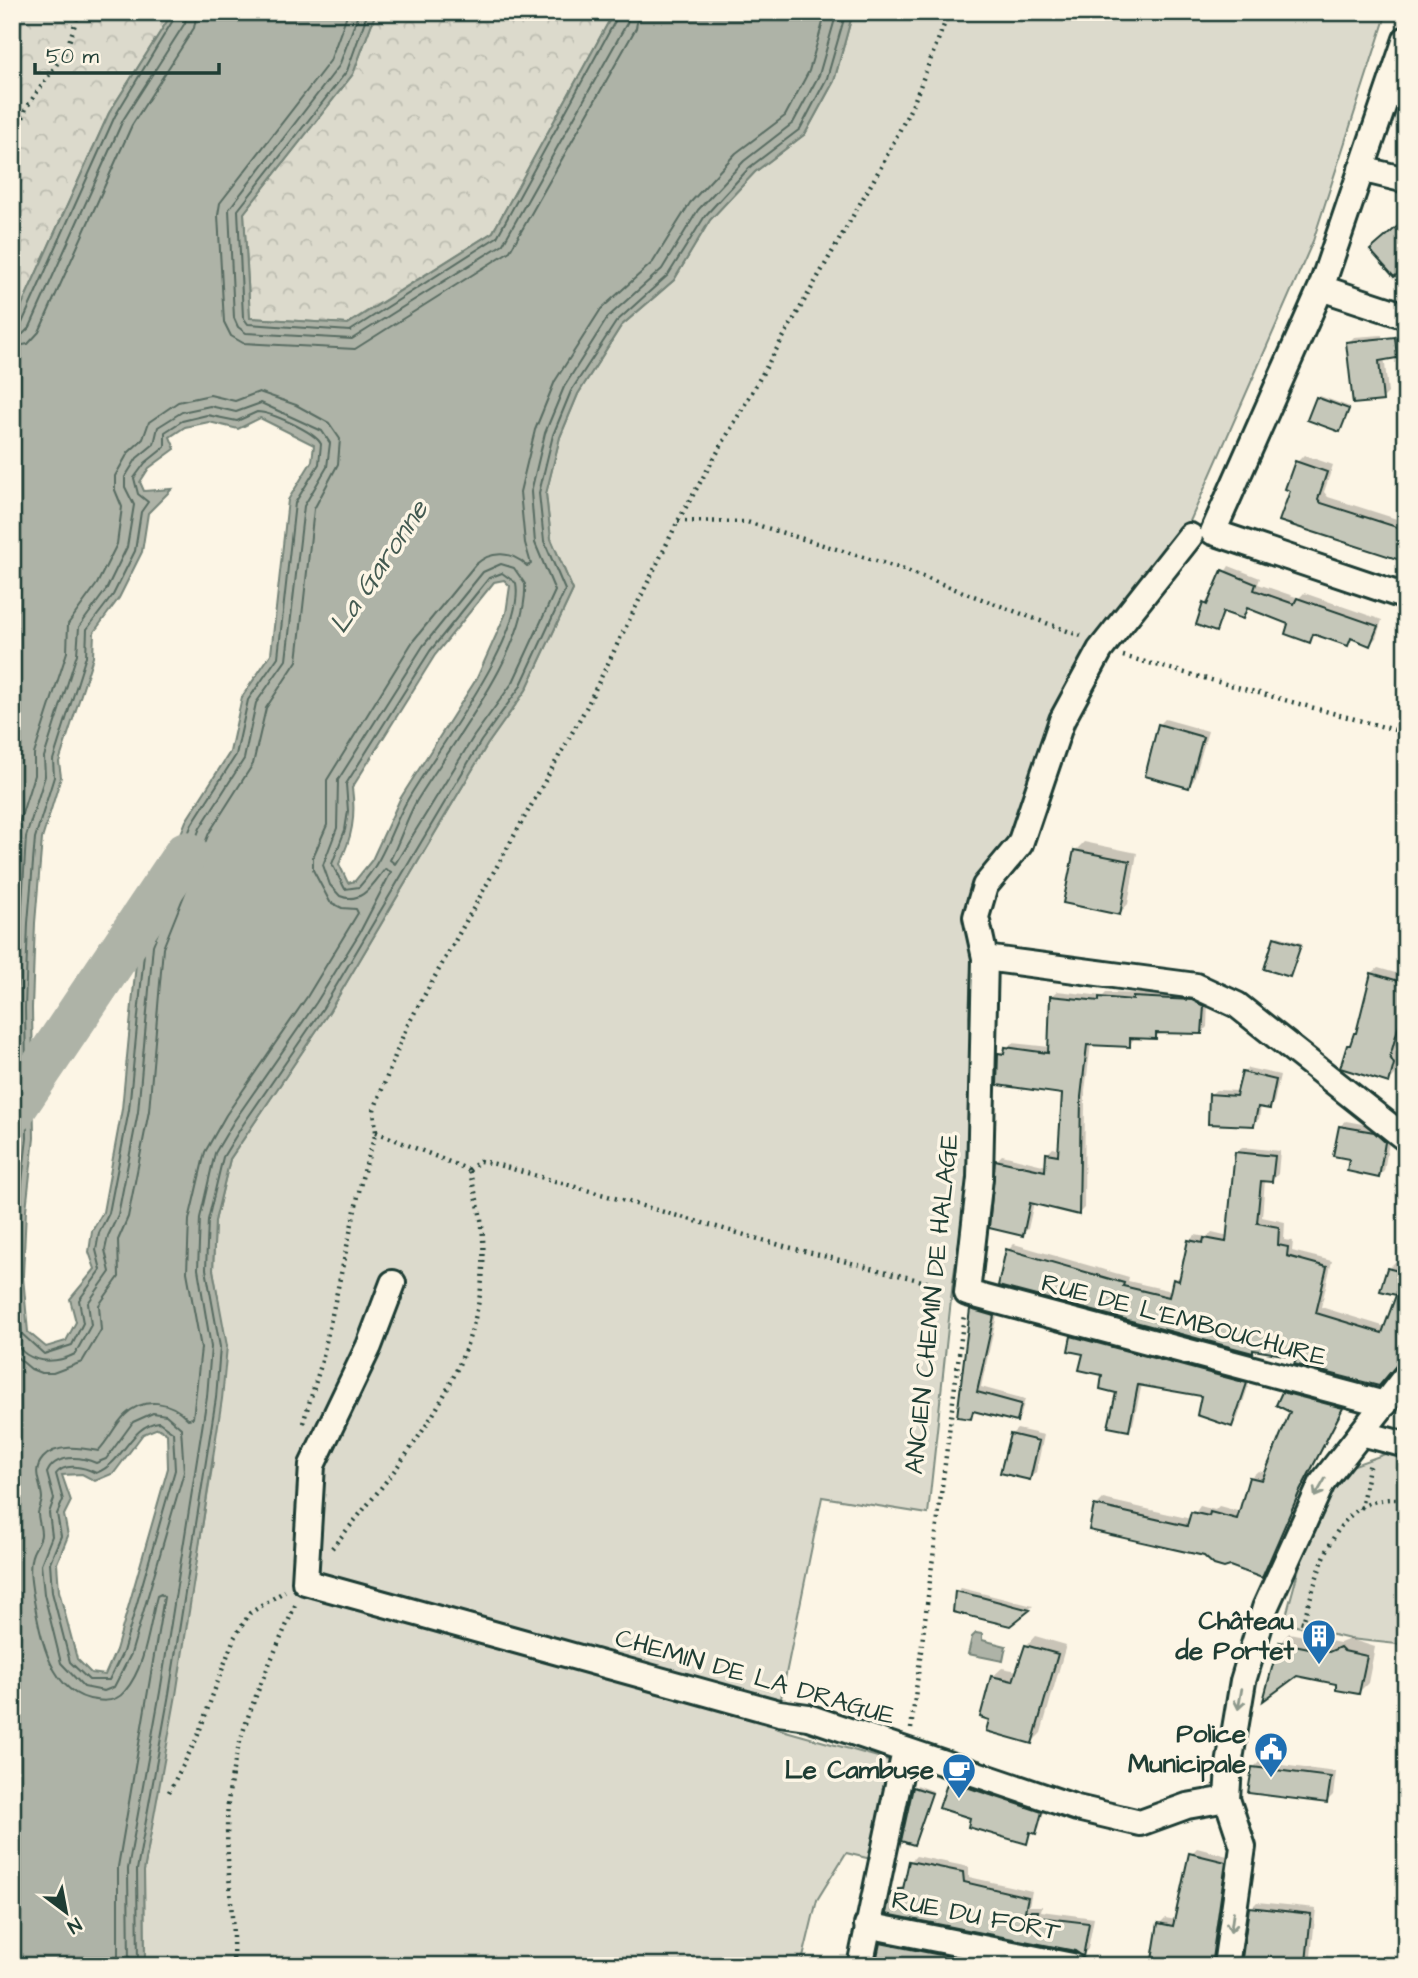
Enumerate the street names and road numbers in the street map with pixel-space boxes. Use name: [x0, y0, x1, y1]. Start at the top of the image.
street label: ANCIEN CHEMIN DE HALAGE: [896, 1132, 968, 1476]
street label: RUE DE L'EMBOUCHURE: [1037, 1265, 1331, 1375]
street label: CHEMIN DE LA DRAGUE: [611, 1620, 899, 1734]
street label: RUE DU FORT: [889, 1882, 1064, 1950]

